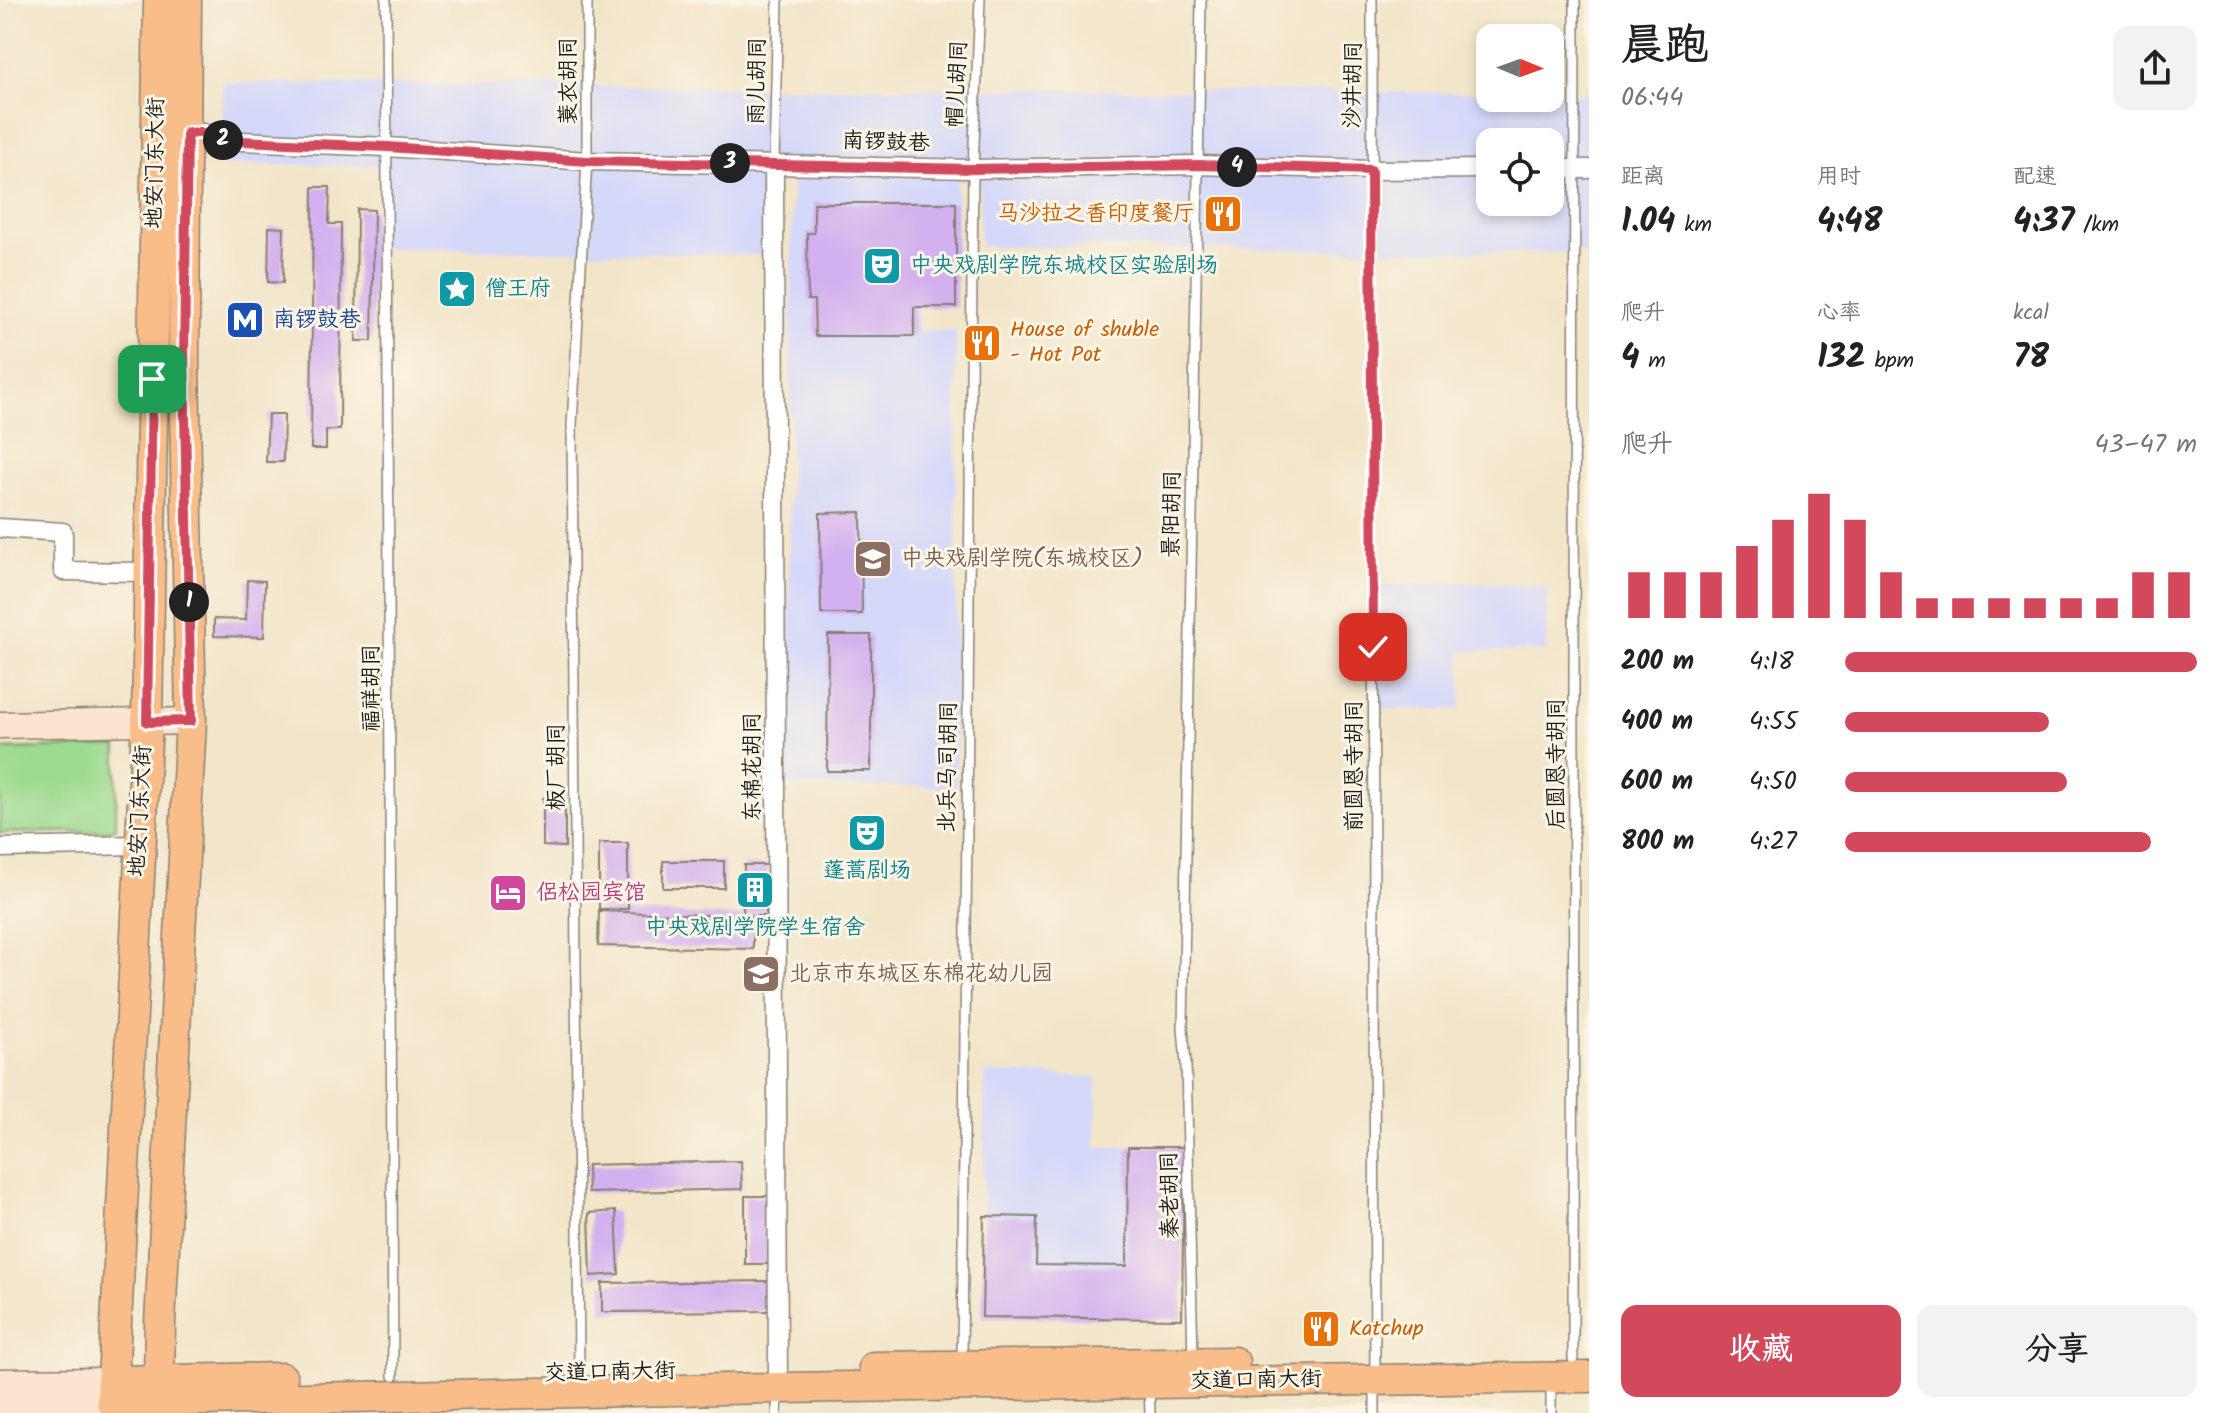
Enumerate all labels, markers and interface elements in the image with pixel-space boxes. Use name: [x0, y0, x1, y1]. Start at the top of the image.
text: 晨跑: [1621, 12, 1709, 82]
north arrow: [1476, 24, 1564, 112]
map controls: [1476, 24, 1564, 216]
button: share: [2113, 26, 2197, 110]
street label: 蓑衣胡同: [552, 37, 587, 125]
street label: 雨儿胡同: [740, 37, 776, 125]
street label: 帽儿胡同: [938, 39, 978, 129]
street label: 沙井胡同: [1336, 41, 1372, 129]
text: 06:44: [1621, 77, 1684, 119]
street label: 地安门东大街: [137, 97, 175, 229]
pin: 2: [203, 120, 243, 160]
text: 2: [217, 122, 229, 157]
street label: 南锣鼓巷: [841, 124, 931, 162]
button: locate: [1476, 128, 1564, 216]
pin: 3: [710, 143, 750, 183]
text: 3: [724, 145, 736, 180]
pin: 4: [1217, 147, 1257, 187]
text: 4: [1231, 149, 1243, 184]
text: 距离: [1621, 160, 1665, 195]
text: 用时: [1817, 160, 1861, 195]
text: 配速: [2013, 160, 2057, 195]
restaurant icon: 马沙拉之香印度餐厅: [1202, 193, 1244, 235]
text: 1.04: [1621, 195, 1675, 249]
text: 4:48: [1817, 195, 1882, 249]
text: 4:37: [2013, 195, 2075, 249]
place label: 马沙拉之香印度餐厅: [997, 197, 1195, 232]
text: km: [1675, 208, 1712, 243]
text: /km: [2075, 208, 2119, 243]
theatre icon: 中央戏剧学院东城校区实验剧场: [861, 245, 903, 287]
place label: 中央戏剧学院东城校区实验剧场: [910, 249, 1218, 284]
place icon: 僧王府: [436, 268, 478, 310]
place label: 僧王府: [485, 272, 551, 307]
text: 爬升: [1621, 296, 1665, 331]
text: 心率: [1817, 296, 1861, 331]
text: kcal: [2013, 296, 2049, 331]
metro station icon: 南锣鼓巷: [224, 299, 266, 341]
place label: 南锣鼓巷: [273, 303, 361, 338]
place label: House of shuble - Hot Pot: [1010, 313, 1159, 373]
restaurant icon: House of shuble - Hot Pot: [961, 322, 1003, 364]
text: 4: [1621, 331, 1640, 385]
text: 132: [1817, 331, 1866, 385]
text: 78: [2013, 331, 2049, 385]
text: m: [1640, 344, 1666, 379]
text: bpm: [1866, 344, 1914, 379]
pin: [118, 345, 186, 413]
icon: arrive: [130, 357, 174, 401]
text: 爬升: [1621, 424, 1673, 466]
text: 43–47 m: [2095, 424, 2197, 466]
street label: 景阳胡同: [1155, 470, 1191, 558]
school or university icon: 中央戏剧学院(东城校区): [852, 538, 894, 580]
place label: 中央戏剧学院(东城校区): [901, 542, 1143, 577]
pin: 1: [169, 582, 209, 622]
text: 1: [186, 584, 192, 619]
pin: [1339, 613, 1407, 681]
icon: check: [1351, 625, 1395, 669]
text: 200 m: [1621, 641, 1694, 683]
text: 4:18: [1749, 641, 1794, 683]
street label: 福祥胡同: [355, 644, 390, 732]
street label: 后圆恩寺胡同: [1540, 698, 1575, 830]
street label: 前圆恩寺胡同: [1338, 700, 1373, 832]
street label: 北兵马司胡同: [930, 701, 968, 833]
text: 400 m: [1621, 701, 1693, 743]
text: 4:55: [1749, 701, 1798, 743]
street label: 东棉花胡同: [736, 712, 771, 822]
street label: 板厂胡同: [540, 723, 575, 811]
street label: 地安门东大街: [120, 744, 162, 878]
text: 600 m: [1621, 761, 1693, 803]
text: 4:50: [1749, 761, 1797, 803]
theatre icon: 蓬蒿剧场: [846, 812, 888, 854]
text: 800 m: [1621, 821, 1694, 863]
text: 4:27: [1749, 821, 1797, 863]
place label: 蓬蒿剧场: [823, 854, 911, 889]
building icon: 中央戏剧学院学生宿舍: [734, 869, 776, 911]
hotel icon: 侣松园宾馆: [487, 872, 529, 914]
place label: 侣松园宾馆: [536, 876, 646, 911]
place label: 中央戏剧学院学生宿舍: [645, 911, 865, 946]
school or university icon: 北京市东城区东棉花幼儿园: [740, 953, 782, 995]
place label: 北京市东城区东棉花幼儿园: [789, 957, 1053, 992]
street label: 秦老胡同: [1153, 1151, 1189, 1239]
button: 收藏: [1621, 1305, 1901, 1397]
button: 分享: [1917, 1305, 2197, 1397]
restaurant icon: Katchup: [1300, 1308, 1342, 1350]
place label: Katchup: [1349, 1312, 1424, 1347]
street label: 交道口南大街: [544, 1354, 676, 1392]
street label: 交道口南大街: [1190, 1362, 1322, 1400]

